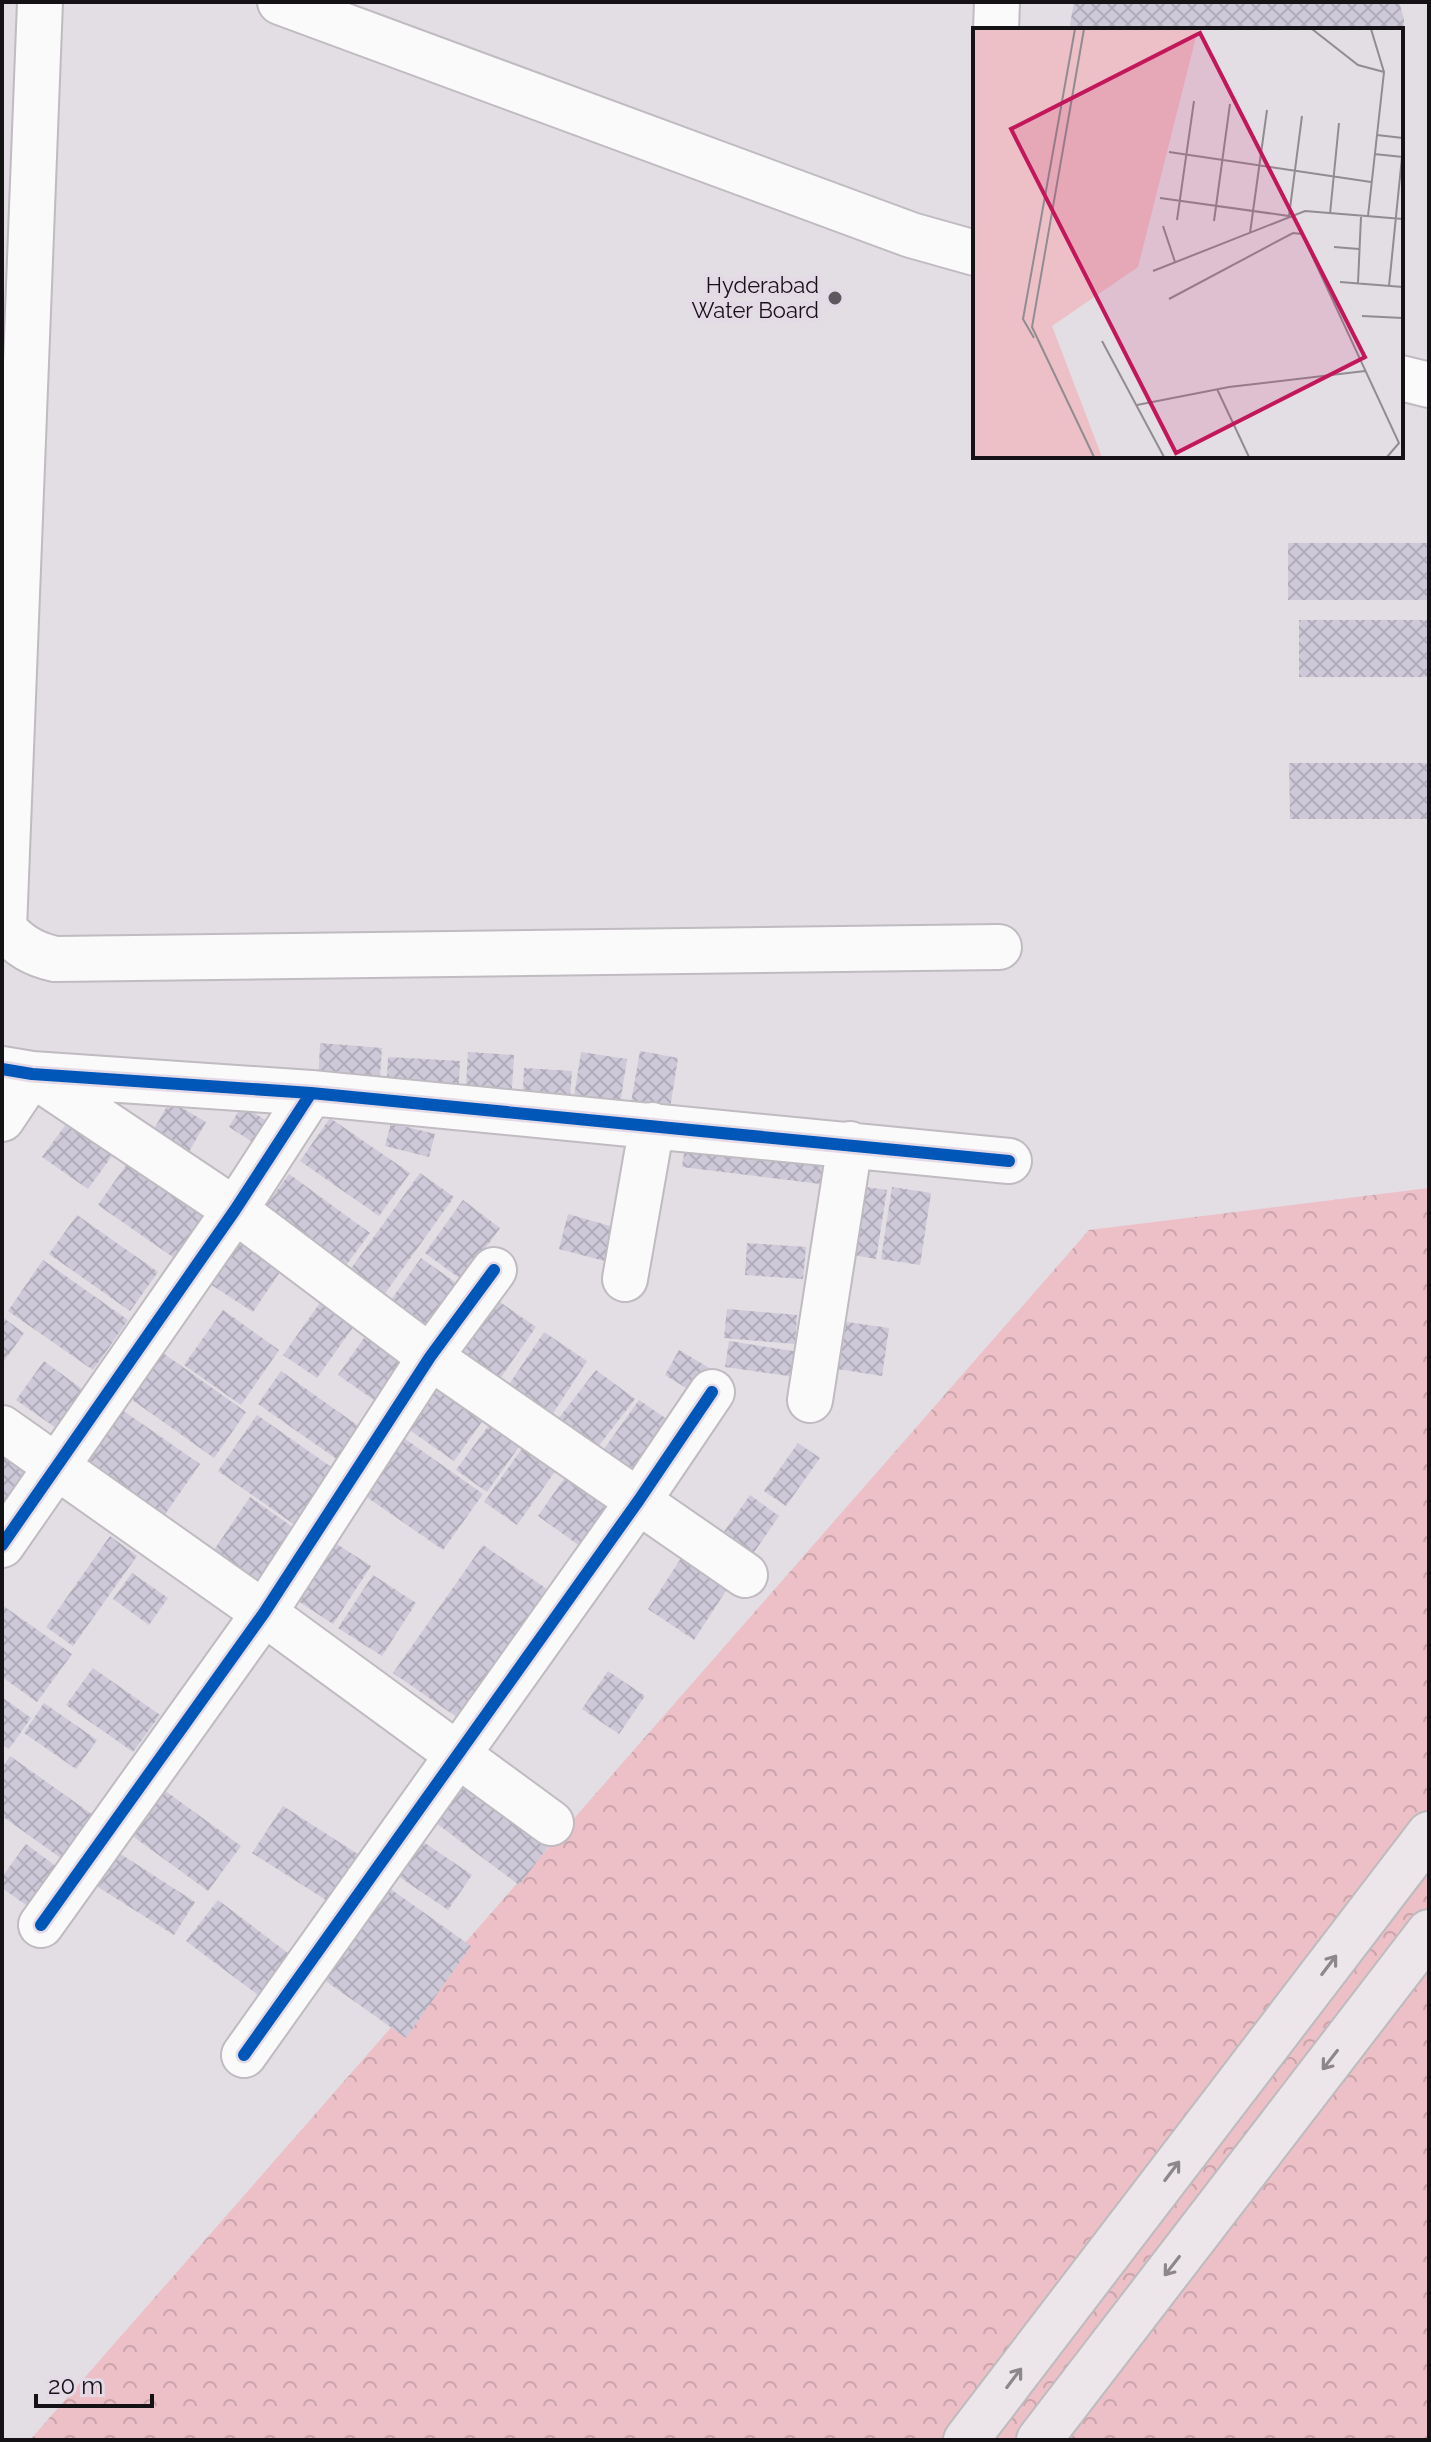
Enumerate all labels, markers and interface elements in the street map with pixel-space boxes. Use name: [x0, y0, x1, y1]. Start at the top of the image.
inset map: [973, 28, 1403, 458]
place label: Hyderabad Water Board: [692, 272, 819, 323]
marker: Hyderabad Water Board: [826, 289, 844, 307]
one-way arrow: [1321, 1955, 1338, 1976]
one-way arrow: [1322, 2049, 1339, 2070]
one-way arrow: [1163, 2161, 1180, 2182]
one-way arrow: [1163, 2255, 1180, 2276]
scale bar: [36, 2358, 152, 2408]
one-way arrow: [1005, 2368, 1022, 2389]
text: 20 m: [48, 2371, 103, 2400]

